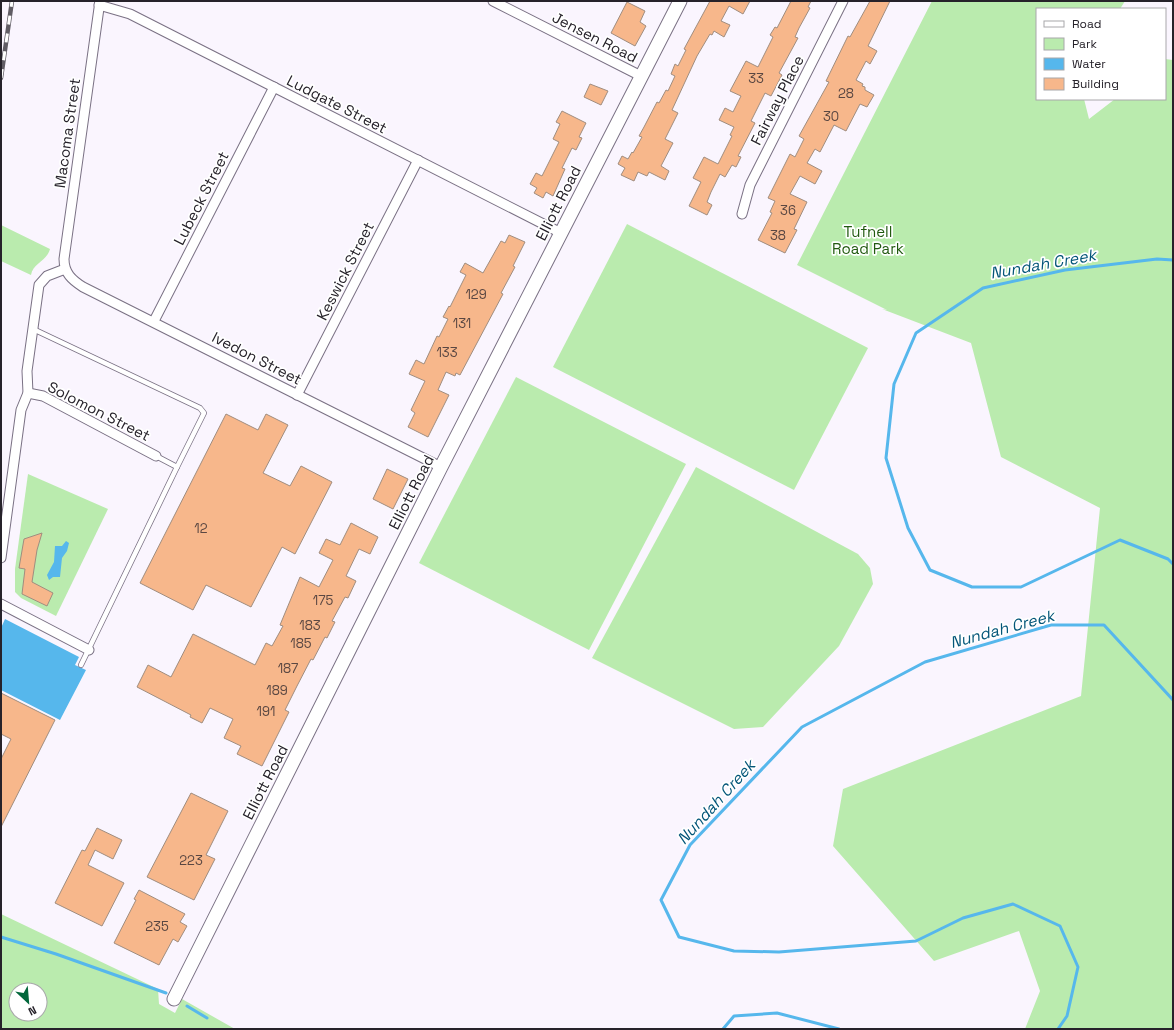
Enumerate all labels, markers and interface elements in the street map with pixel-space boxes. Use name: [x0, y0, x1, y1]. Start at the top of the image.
street label: Jensen Road: [549, 7, 641, 67]
legend: [1036, 8, 1166, 100]
text: Road: [1072, 16, 1101, 32]
text: Park: [1072, 36, 1097, 52]
street label: Fairway Place: [746, 52, 808, 148]
text: Water: [1072, 56, 1106, 72]
house number: 33: [748, 70, 764, 87]
street label: Ludgate Street: [284, 71, 390, 137]
text: Building: [1072, 76, 1119, 92]
street label: Macoma Street: [50, 77, 84, 189]
house number: 28: [838, 85, 854, 102]
house number: 30: [823, 108, 839, 125]
street label: Lubeck Street: [169, 148, 233, 248]
street label: Elliott Road: [531, 163, 585, 243]
house number: 36: [780, 202, 796, 219]
street label: Keswick Street: [312, 219, 378, 323]
park label: Tufnell Road Park: [832, 222, 904, 258]
house number: 38: [770, 227, 786, 244]
water label: Nundah Creek: [988, 244, 1100, 284]
house number: 129: [465, 286, 487, 303]
house number: 131: [453, 315, 471, 332]
street label: Ivedon Street: [209, 327, 305, 389]
house number: 133: [436, 344, 458, 361]
street label: Solomon Street: [45, 377, 154, 445]
street label: Elliott Road: [384, 452, 438, 532]
house number: 12: [194, 520, 208, 537]
house number: 175: [313, 592, 333, 609]
water label: Nundah Creek: [947, 604, 1059, 653]
house number: 183: [299, 617, 321, 634]
house number: 185: [290, 635, 312, 652]
house number: 187: [278, 660, 298, 677]
house number: 189: [266, 682, 288, 699]
house number: 191: [257, 703, 275, 720]
street label: Elliott Road: [238, 742, 292, 822]
water label: Nundah Creek: [672, 753, 761, 849]
house number: 223: [179, 852, 203, 869]
house number: 235: [145, 918, 169, 935]
north arrow: [8, 982, 48, 1022]
text: N: [26, 1003, 39, 1019]

